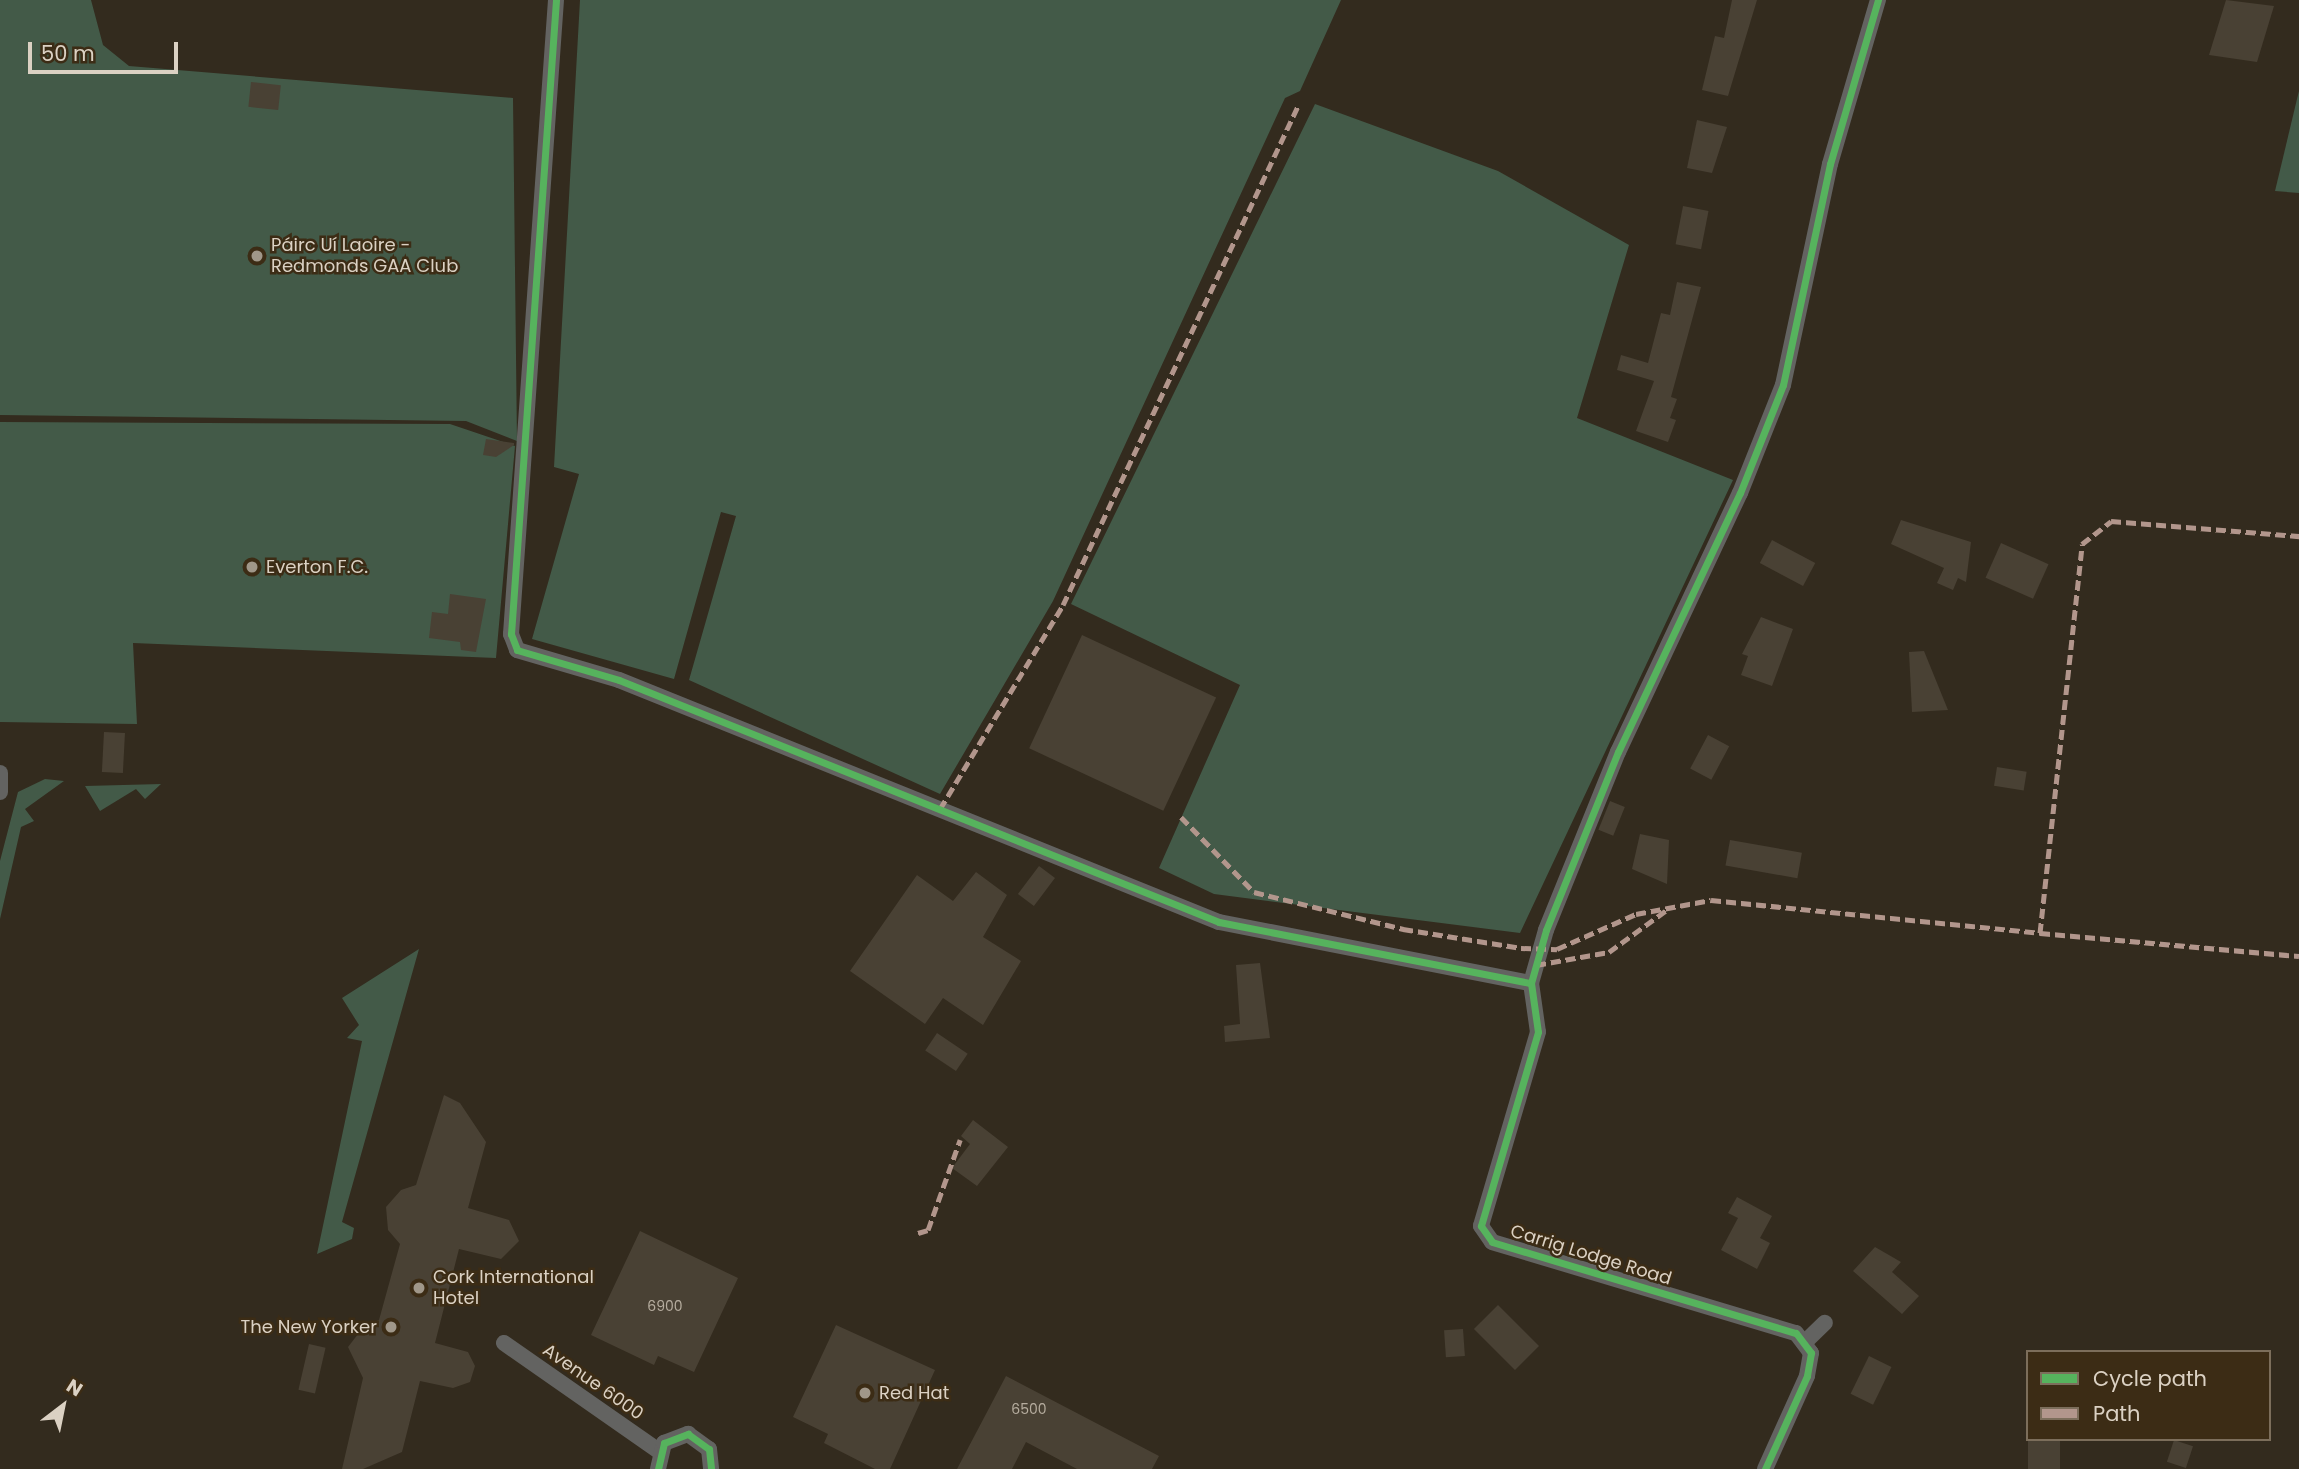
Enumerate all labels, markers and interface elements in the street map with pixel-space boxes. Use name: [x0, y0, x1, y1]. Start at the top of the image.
scale bar: [32, 28, 182, 72]
text: 50 m: [41, 39, 95, 68]
place label: Páirc Uí Laoire - Redmonds GAA Club: [271, 235, 458, 278]
marker: Páirc Uí Laoire - Redmonds GAA Club: [249, 248, 265, 264]
place label: Everton F.C.: [266, 556, 368, 578]
marker: Everton F.C.: [244, 559, 260, 575]
street label: Carrig Lodge Road: [1508, 1220, 1674, 1290]
place label: Cork International Hotel: [433, 1267, 594, 1310]
marker: Cork International Hotel: [411, 1280, 427, 1296]
house number: 6900: [647, 1298, 683, 1314]
place label: The New Yorker: [241, 1316, 377, 1338]
marker: The New Yorker: [383, 1319, 399, 1335]
street label: Avenue 6000: [539, 1339, 647, 1425]
legend: [2026, 1350, 2271, 1441]
text: Cycle path: [2093, 1364, 2207, 1393]
north arrow: [28, 1371, 98, 1441]
text: N: [61, 1373, 88, 1403]
place label: Red Hat: [879, 1382, 949, 1404]
marker: Red Hat: [857, 1385, 873, 1401]
text: Path: [2093, 1399, 2140, 1428]
house number: 6500: [1011, 1401, 1047, 1417]

